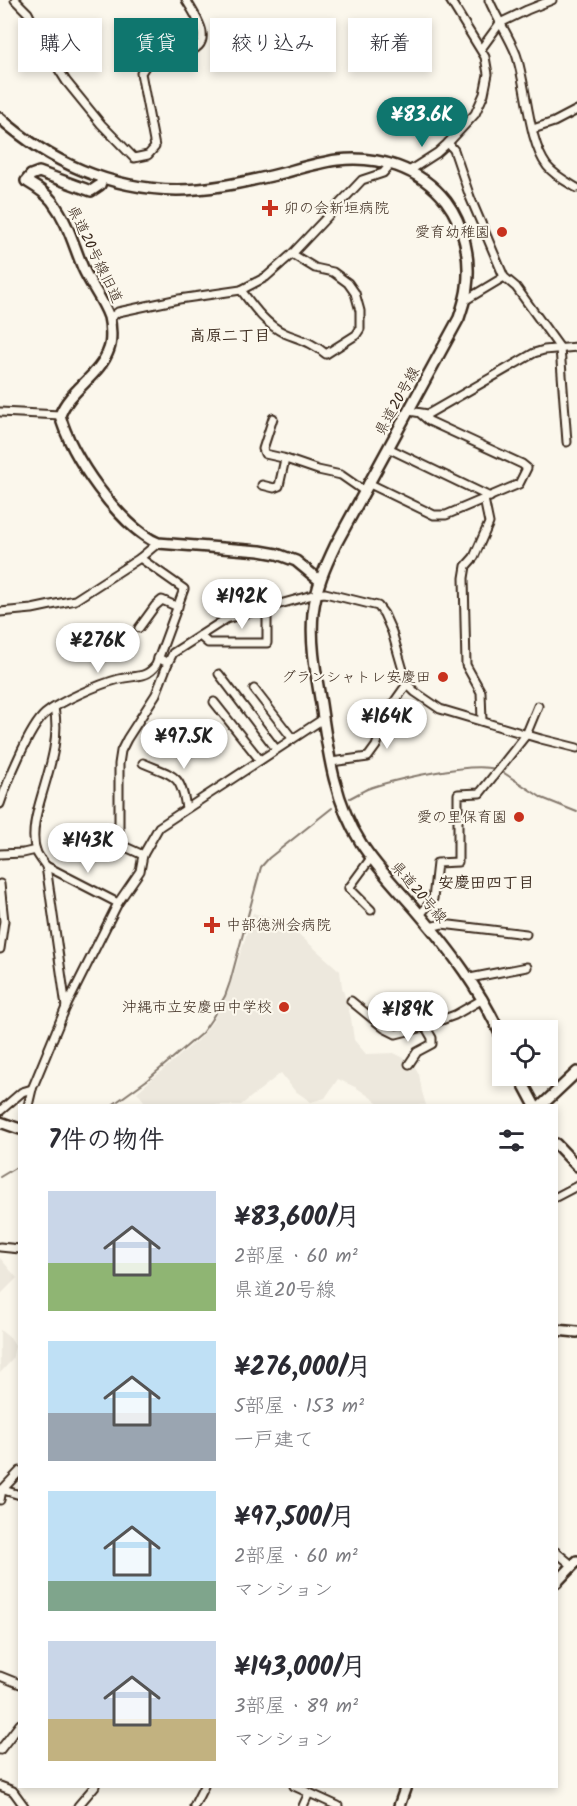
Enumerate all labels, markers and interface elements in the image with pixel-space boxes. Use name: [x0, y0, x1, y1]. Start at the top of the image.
chip: 購入: [18, 18, 102, 72]
chip: 賃貸: [114, 18, 198, 72]
chip: 絞り込み: [210, 18, 336, 72]
chip: 新着: [348, 18, 432, 72]
pin: ¥83.6K: [373, 97, 471, 148]
text: ¥83.6K: [391, 100, 453, 132]
place label: 卯の会新垣病院: [284, 197, 389, 221]
marker: 卯の会新垣病院: [261, 199, 279, 217]
street label: 県道20号線旧道: [60, 201, 128, 307]
place label: 愛育幼稚園: [415, 221, 490, 245]
marker: 愛育幼稚園: [495, 225, 509, 239]
district label: 高原二丁目: [190, 324, 270, 349]
street label: 県道20号線: [369, 362, 427, 441]
pin: ¥192K: [200, 579, 284, 630]
text: ¥192K: [216, 582, 268, 614]
pin: ¥276K: [56, 623, 140, 674]
text: ¥276K: [70, 626, 126, 658]
place label: グランシャトレ安慶田: [281, 666, 431, 690]
marker: グランシャトレ安慶田: [436, 670, 450, 684]
pin: ¥164K: [345, 699, 429, 750]
text: ¥164K: [361, 702, 413, 734]
pin: ¥97.5K: [135, 719, 233, 770]
text: ¥97.5K: [155, 722, 213, 754]
place label: 愛の里保育園: [417, 806, 507, 830]
marker: 愛の里保育園: [512, 810, 526, 824]
pin: ¥143K: [46, 823, 130, 874]
text: ¥143K: [62, 826, 114, 858]
street label: 県道20号線: [384, 856, 452, 929]
district label: 安慶田四丁目: [438, 871, 534, 896]
place label: 中部徳洲会病院: [226, 914, 331, 938]
marker: 中部徳洲会病院: [203, 916, 221, 934]
pin: ¥189K: [366, 992, 450, 1043]
text: ¥189K: [382, 995, 434, 1027]
place label: 沖縄市立安慶田中学校: [122, 996, 272, 1020]
marker: 沖縄市立安慶田中学校: [277, 1000, 291, 1014]
map controls: [492, 1020, 558, 1086]
button: locate: [492, 1020, 558, 1086]
text: 7件の物件: [48, 1120, 164, 1162]
icon: filters: [495, 1124, 528, 1157]
text: ¥83,600/月: [234, 1197, 360, 1239]
icon: home: [96, 1215, 168, 1287]
text: 2部屋 · 60 m²: [234, 1241, 358, 1273]
text: 県道20号線: [234, 1275, 336, 1307]
text: ¥276,000/月: [234, 1347, 372, 1389]
icon: home: [96, 1365, 168, 1437]
text: 5部屋 · 153 m²: [234, 1391, 364, 1423]
text: 一戸建て: [234, 1425, 314, 1457]
text: ¥97,500/月: [234, 1497, 355, 1539]
icon: home: [96, 1515, 168, 1587]
text: 2部屋 · 60 m²: [234, 1541, 358, 1573]
text: マンション: [234, 1575, 333, 1607]
text: ¥143,000/月: [234, 1647, 366, 1689]
icon: home: [96, 1665, 168, 1737]
text: 3部屋 · 89 m²: [234, 1691, 358, 1723]
text: マンション: [234, 1725, 333, 1757]

